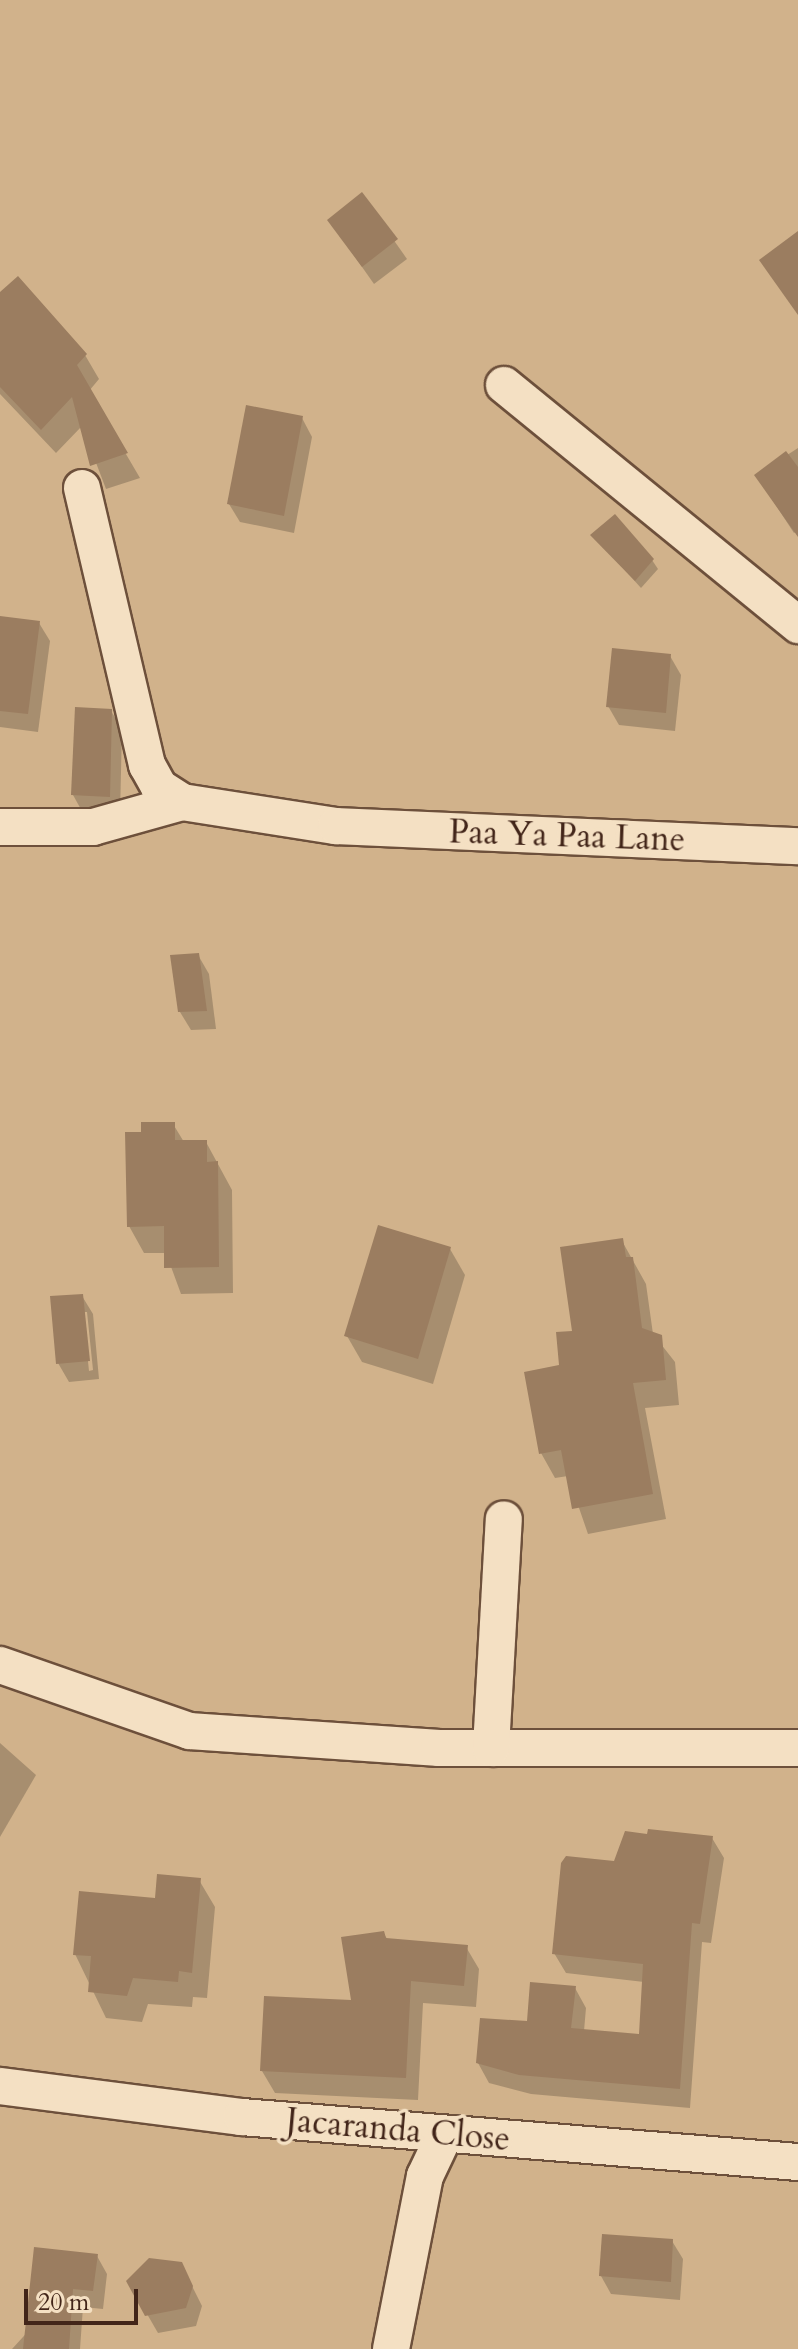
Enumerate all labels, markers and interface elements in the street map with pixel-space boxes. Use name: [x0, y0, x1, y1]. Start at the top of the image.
street label: Paa Ya Paa Lane: [448, 811, 686, 861]
street label: Jacaranda Close: [284, 2100, 512, 2160]
scale bar: [28, 2273, 142, 2323]
text: 20 m: [38, 2286, 89, 2319]

